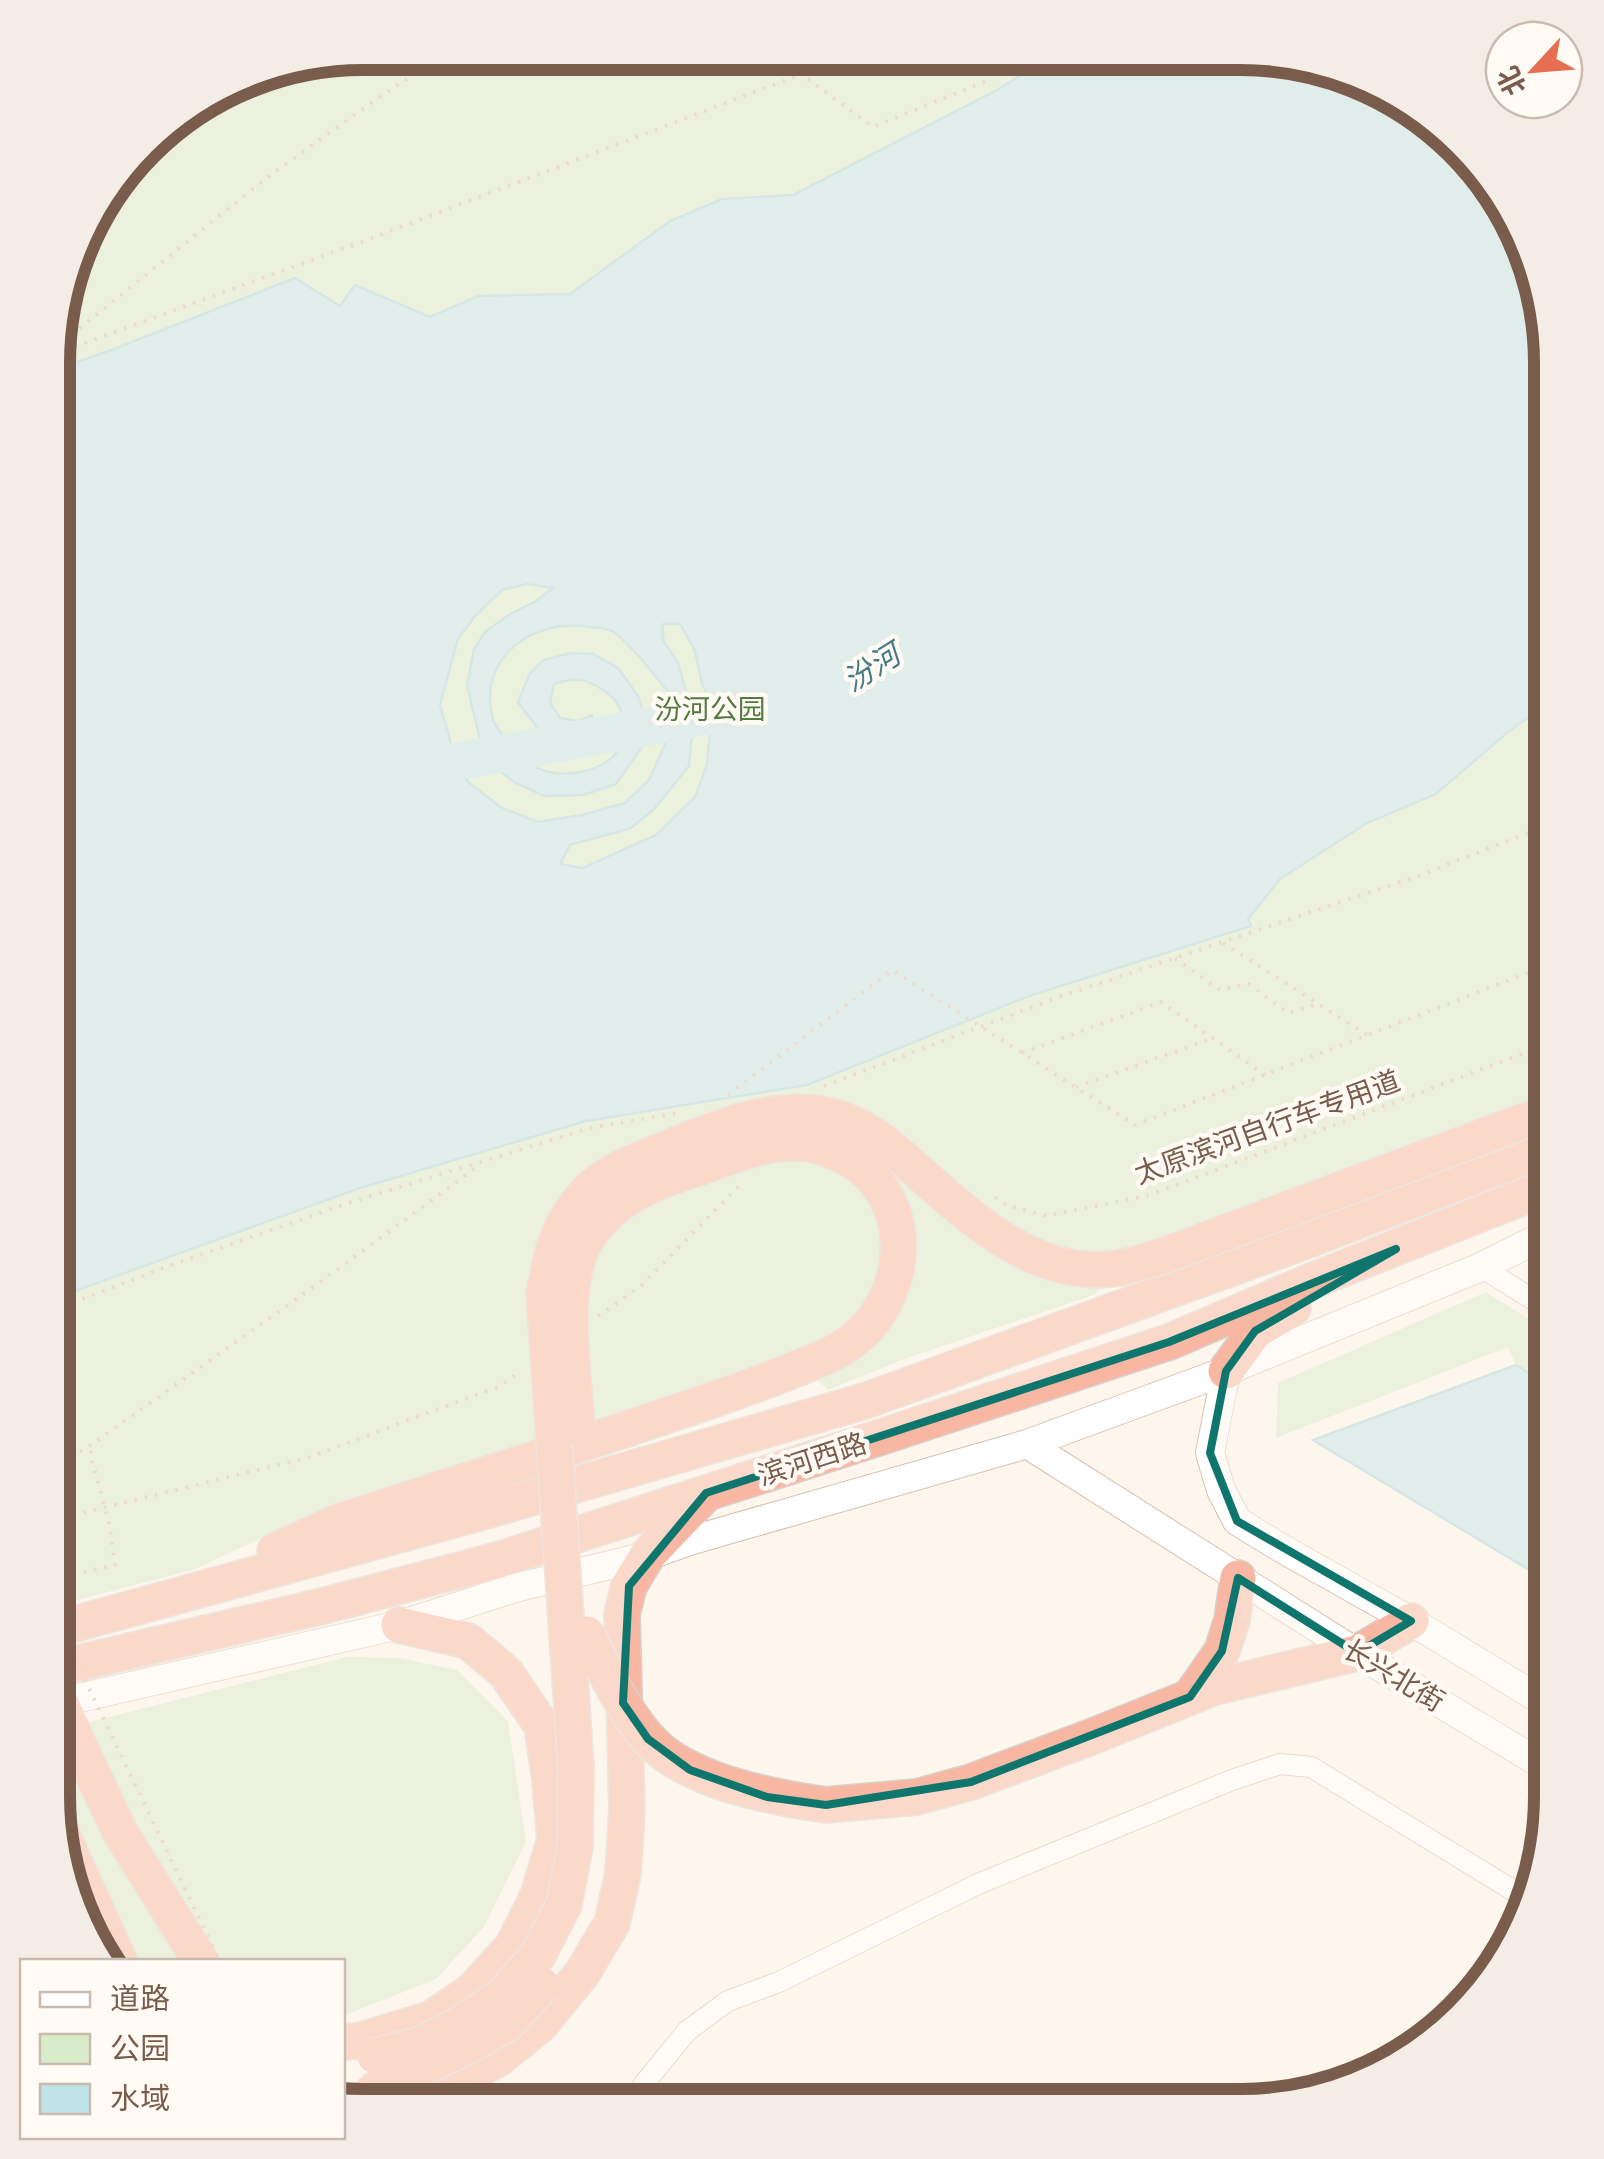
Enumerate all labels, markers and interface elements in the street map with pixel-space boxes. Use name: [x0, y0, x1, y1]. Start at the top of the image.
north arrow: [1484, 20, 1584, 120]
text: 北: [1490, 61, 1532, 101]
water label: 汾河: [836, 633, 911, 698]
park label: 汾河公园: [654, 692, 766, 725]
street label: 太原滨河自行车专用道: [1130, 1063, 1404, 1190]
street label: 滨河西路: [753, 1426, 870, 1492]
street label: 长兴北街: [1338, 1632, 1451, 1718]
legend: [20, 1959, 345, 2139]
text: 道路: [110, 1980, 170, 2016]
text: 公园: [110, 2030, 170, 2066]
text: 水域: [110, 2080, 170, 2116]

